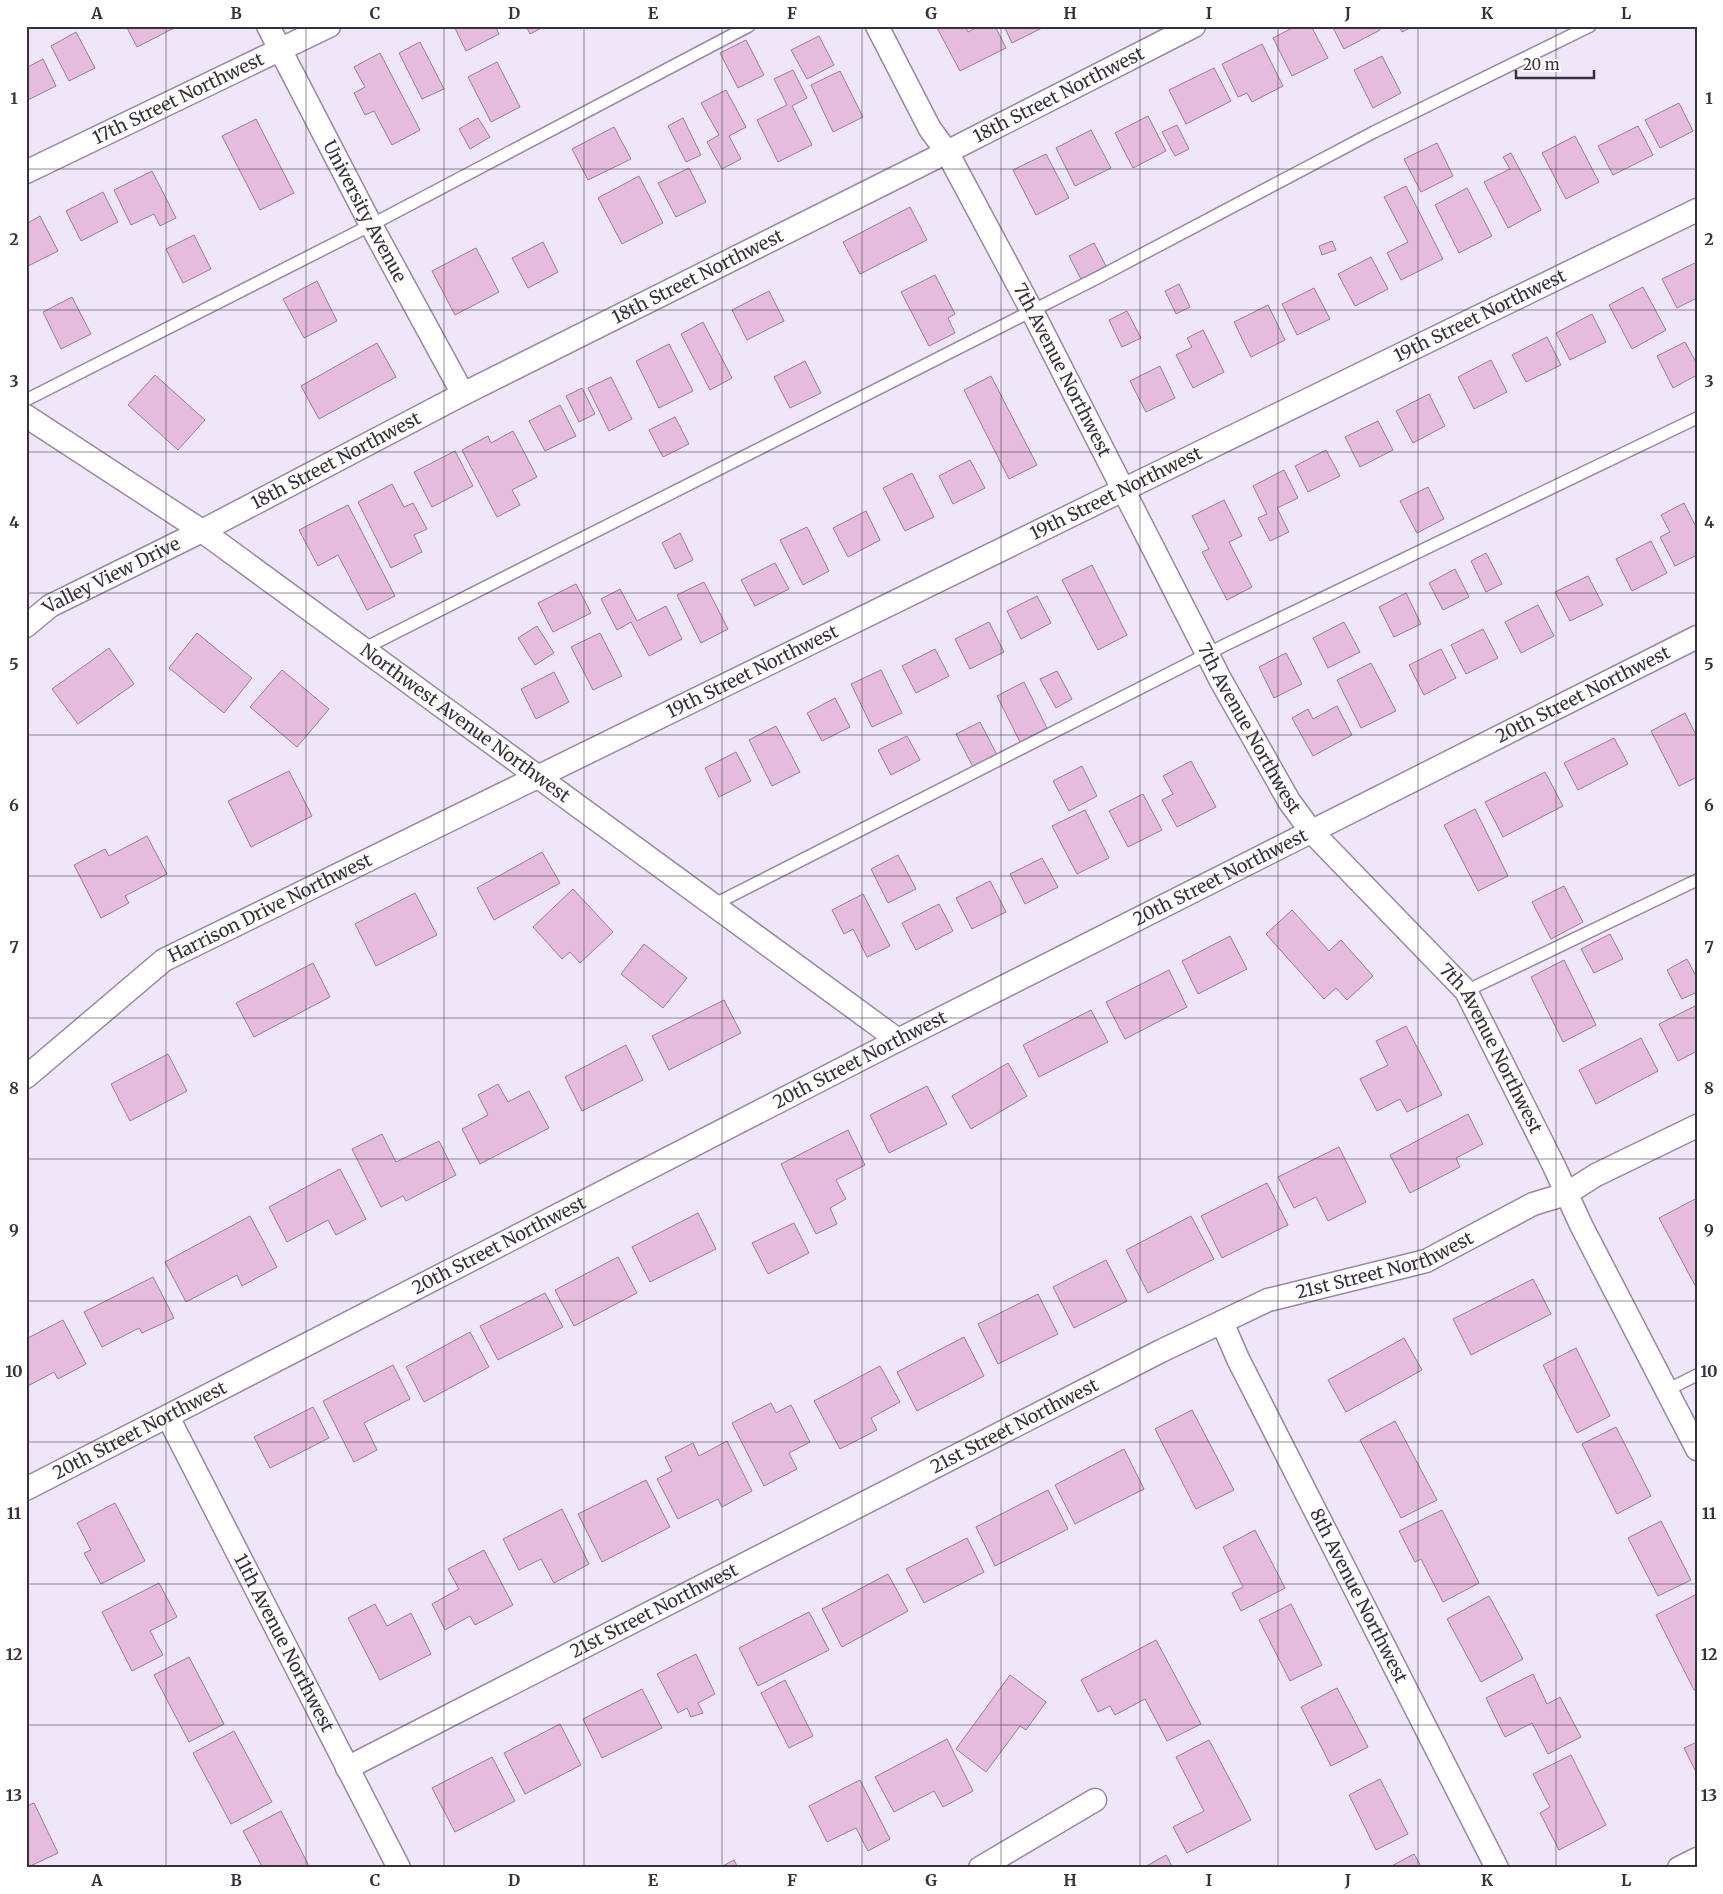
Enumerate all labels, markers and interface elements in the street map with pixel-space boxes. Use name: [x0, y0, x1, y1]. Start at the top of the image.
text: A: [90, 3, 103, 23]
text: B: [230, 3, 242, 23]
text: C: [370, 3, 380, 23]
text: D: [508, 3, 520, 23]
text: E: [648, 3, 659, 23]
text: F: [787, 3, 797, 23]
text: G: [925, 3, 937, 23]
text: H: [1063, 3, 1077, 23]
text: I: [1206, 3, 1212, 23]
text: J: [1344, 3, 1351, 23]
text: K: [1481, 3, 1493, 23]
text: L: [1621, 3, 1631, 23]
street label: 18th Street Northwest: [969, 41, 1148, 148]
street label: 17th Street Northwest: [89, 47, 267, 149]
scale bar: [1516, 48, 1593, 80]
text: 20 m: [1523, 55, 1560, 74]
text: 1: [10, 88, 18, 108]
text: 1: [1705, 88, 1713, 108]
street label: University Avenue: [318, 136, 412, 286]
street label: 18th Street Northwest: [608, 224, 787, 329]
text: 2: [9, 229, 19, 249]
text: 2: [1704, 229, 1714, 249]
street label: 19th Street Northwest: [1390, 264, 1569, 367]
street label: 7th Avenue Northwest: [1008, 279, 1117, 461]
text: 3: [9, 371, 19, 391]
text: 3: [1704, 371, 1714, 391]
street label: 18th Street Northwest: [247, 406, 425, 514]
street label: 19th Street Northwest: [1026, 441, 1205, 545]
text: 4: [9, 512, 19, 532]
text: 4: [1704, 512, 1714, 532]
street label: Valley View Drive: [37, 532, 184, 619]
street label: 19th Street Northwest: [662, 619, 842, 723]
street label: Northwest Avenue Northwest: [356, 638, 575, 807]
street label: 7th Avenue Northwest: [1192, 639, 1306, 818]
street label: 20th Street Northwest: [1492, 640, 1674, 748]
text: 5: [9, 654, 19, 674]
text: 5: [1704, 654, 1714, 674]
text: 6: [9, 795, 19, 815]
text: 6: [1704, 795, 1714, 815]
street label: 20th Street Northwest: [1129, 823, 1311, 930]
street label: Harrison Drive Northwest: [164, 848, 376, 967]
text: 7: [9, 937, 19, 957]
text: 7: [1704, 937, 1714, 957]
street label: 7th Avenue Northwest: [1434, 958, 1548, 1137]
street label: 20th Street Northwest: [769, 1005, 951, 1113]
text: 8: [9, 1078, 19, 1098]
text: 8: [1704, 1078, 1714, 1098]
street label: 20th Street Northwest: [408, 1191, 589, 1299]
text: 9: [9, 1220, 19, 1240]
text: 9: [1704, 1220, 1714, 1240]
street label: 21st Street Northwest: [1293, 1226, 1477, 1304]
text: 10: [5, 1361, 23, 1381]
text: 10: [1700, 1361, 1718, 1381]
street label: 21st Street Northwest: [926, 1373, 1102, 1478]
street label: 20th Street Northwest: [49, 1376, 230, 1484]
text: 11: [7, 1503, 22, 1523]
text: 11: [1702, 1503, 1717, 1523]
street label: 8th Avenue Northwest: [1305, 1504, 1413, 1687]
street label: 11th Avenue Northwest: [229, 1550, 339, 1736]
street label: 21st Street Northwest: [566, 1558, 742, 1663]
text: 12: [6, 1644, 22, 1664]
text: 12: [1701, 1644, 1717, 1664]
text: 13: [6, 1785, 22, 1805]
text: 13: [1701, 1785, 1717, 1805]
text: A: [90, 1870, 103, 1890]
text: B: [230, 1870, 242, 1890]
text: C: [370, 1870, 380, 1890]
text: D: [508, 1870, 520, 1890]
text: E: [648, 1870, 659, 1890]
text: F: [787, 1870, 797, 1890]
text: G: [925, 1870, 937, 1890]
text: H: [1063, 1870, 1077, 1890]
text: I: [1206, 1870, 1212, 1890]
text: J: [1344, 1870, 1351, 1890]
text: K: [1481, 1870, 1493, 1890]
text: L: [1621, 1870, 1631, 1890]

